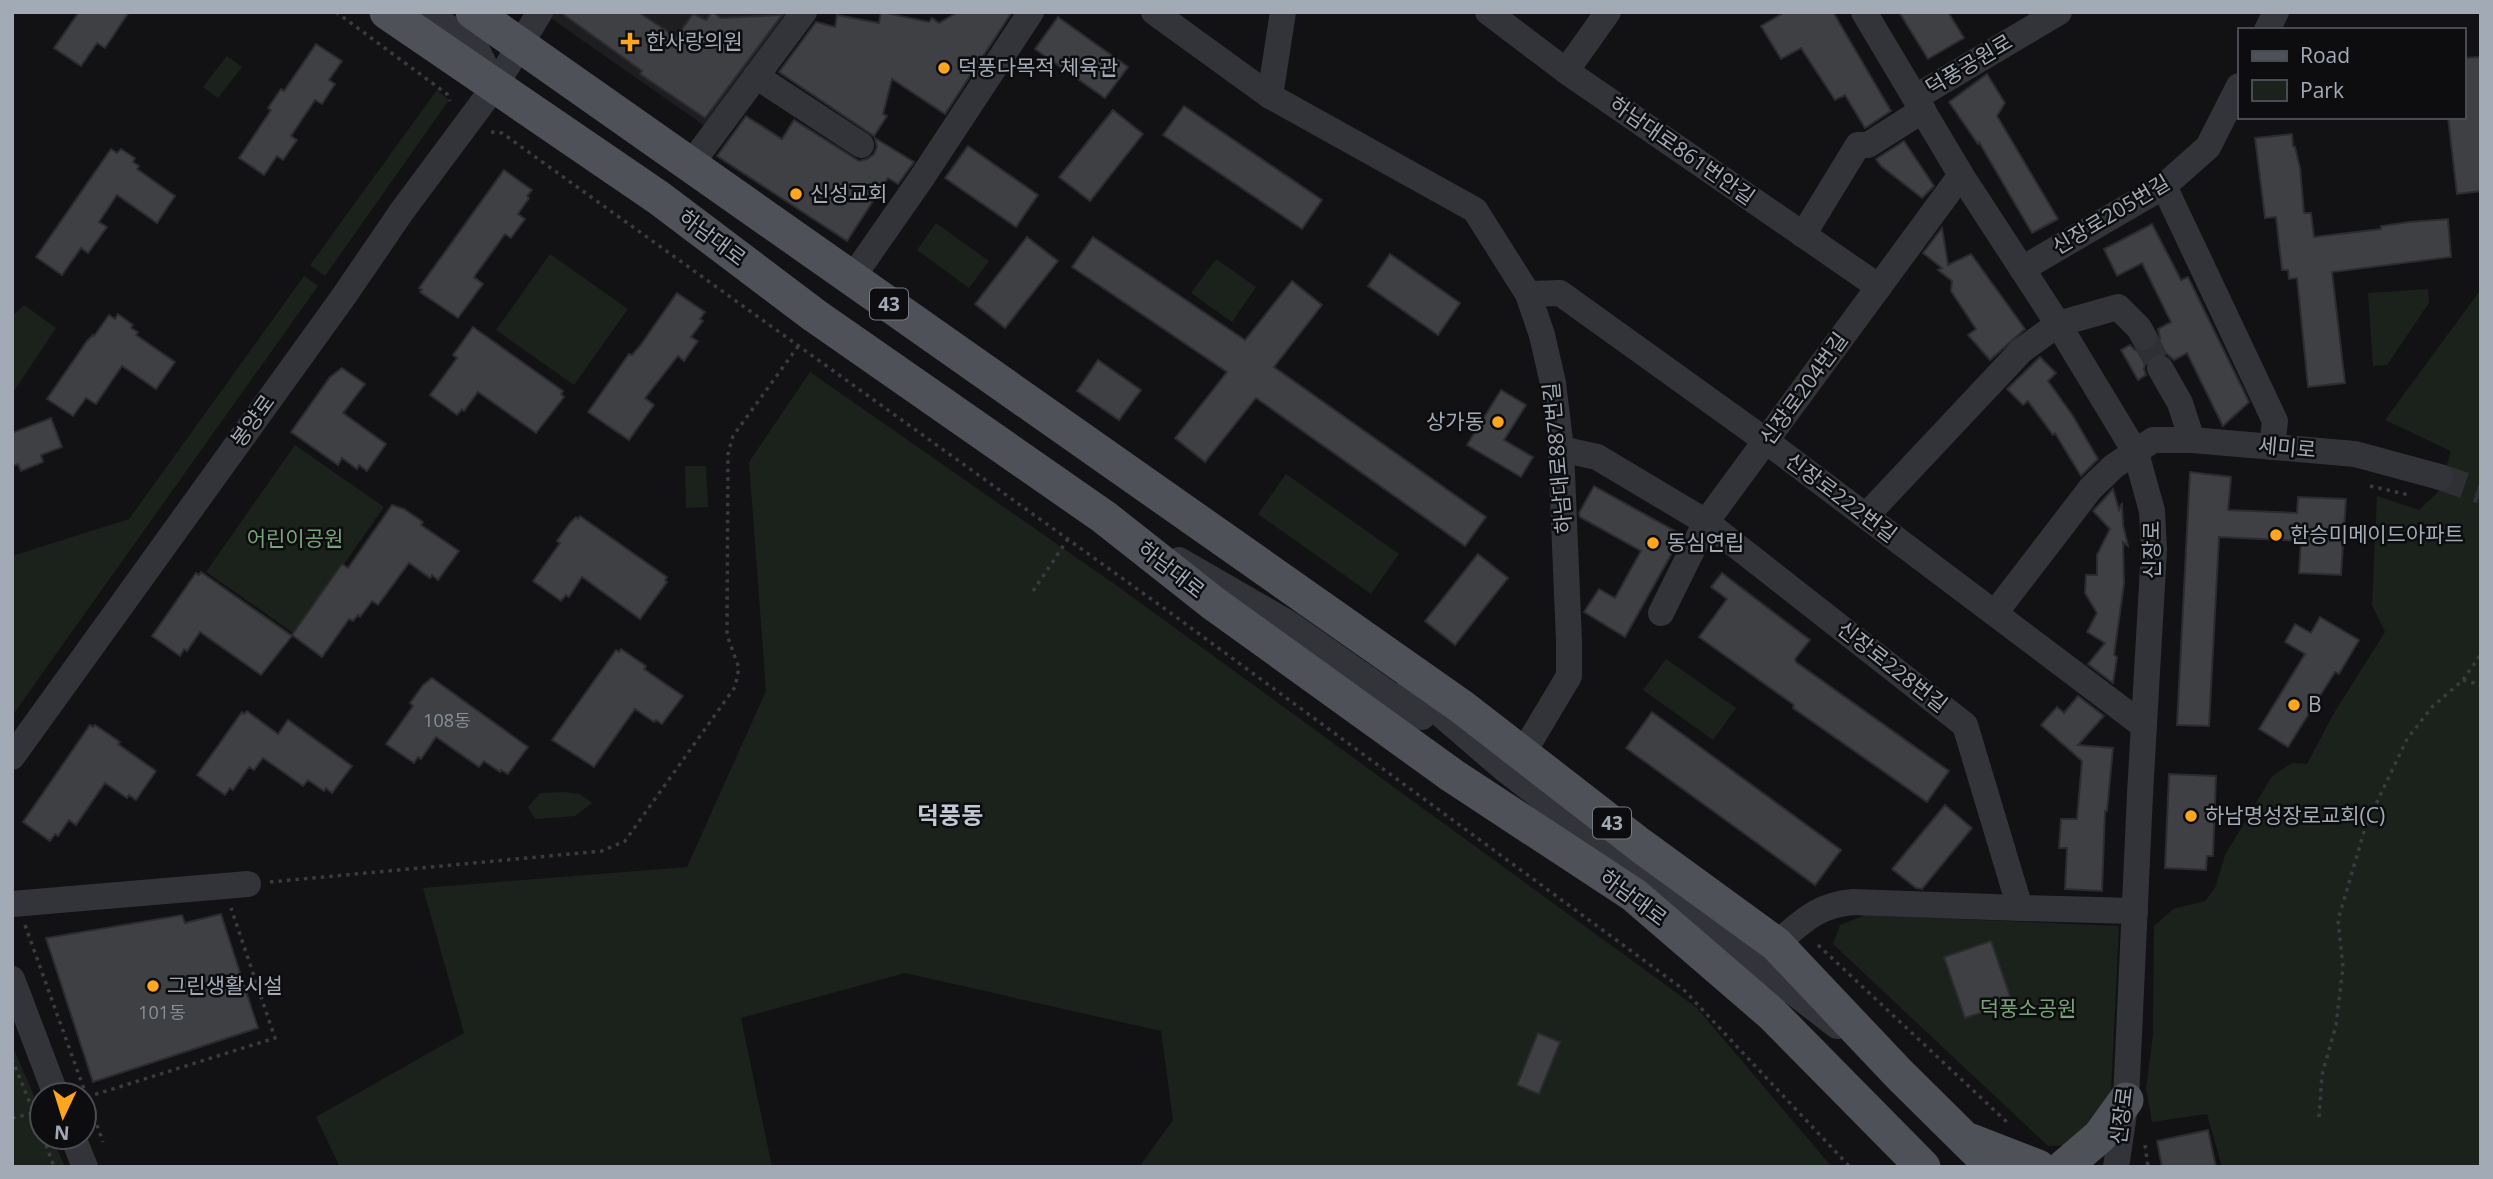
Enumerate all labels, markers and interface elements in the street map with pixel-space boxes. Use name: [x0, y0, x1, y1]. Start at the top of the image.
place label: 한사랑의원: [646, 27, 743, 55]
street label: 덕풍공원로: [1920, 27, 2017, 101]
legend: [2238, 28, 2465, 119]
marker: 한사랑의원: [620, 32, 640, 52]
text: Road: [2300, 41, 2350, 69]
place label: 덕풍다목적 체육관: [958, 53, 1118, 81]
marker: 덕풍다목적 체육관: [936, 60, 952, 76]
text: Park: [2300, 76, 2344, 104]
street label: 하남대로861번안길: [1604, 90, 1761, 211]
street label: 신장로205번길: [2046, 168, 2175, 260]
place label: 신성교회: [810, 179, 887, 207]
marker: 신성교회: [788, 186, 804, 202]
street label: 하남대로: [673, 203, 752, 272]
road number: 43: [870, 288, 908, 320]
street label: 신장로204번길: [1753, 327, 1853, 450]
street label: 하남대로887번길: [1536, 381, 1578, 535]
street label: 봉양로: [224, 389, 281, 452]
place label: 상가동: [1426, 407, 1484, 435]
marker: 상가동: [1490, 414, 1506, 430]
street label: 세미로: [2257, 431, 2317, 463]
street label: 신장로222번길: [1780, 446, 1903, 548]
place label: 한승미메이드아파트: [2290, 520, 2464, 548]
street label: 신장로: [2137, 521, 2165, 579]
park label: 어린이공원: [247, 524, 343, 552]
marker: 한승미메이드아파트: [2268, 527, 2284, 543]
place label: 동심연립: [1667, 528, 1744, 556]
street label: 하남대로: [1133, 534, 1211, 604]
marker: 동심연립: [1645, 535, 1661, 551]
street label: 신장로228번길: [1832, 614, 1953, 718]
place label: B: [2308, 690, 2322, 718]
marker: B: [2286, 697, 2302, 713]
house number: 108동: [423, 708, 471, 732]
district label: 덕풍동: [917, 798, 983, 831]
place label: 하남명성장로교회(C): [2205, 801, 2385, 829]
road number: 43: [1593, 808, 1631, 838]
marker: 하남명성장로교회(C): [2183, 808, 2199, 824]
street label: 하남대로: [1594, 863, 1673, 932]
place label: 그린생활시설: [167, 971, 283, 999]
marker: 그린생활시설: [145, 978, 161, 994]
park label: 덕풍소공원: [1980, 994, 2076, 1022]
house number: 101동: [138, 1000, 186, 1024]
north arrow: [28, 1081, 98, 1151]
street label: 신장로: [2104, 1085, 2138, 1146]
text: N: [53, 1119, 70, 1146]

